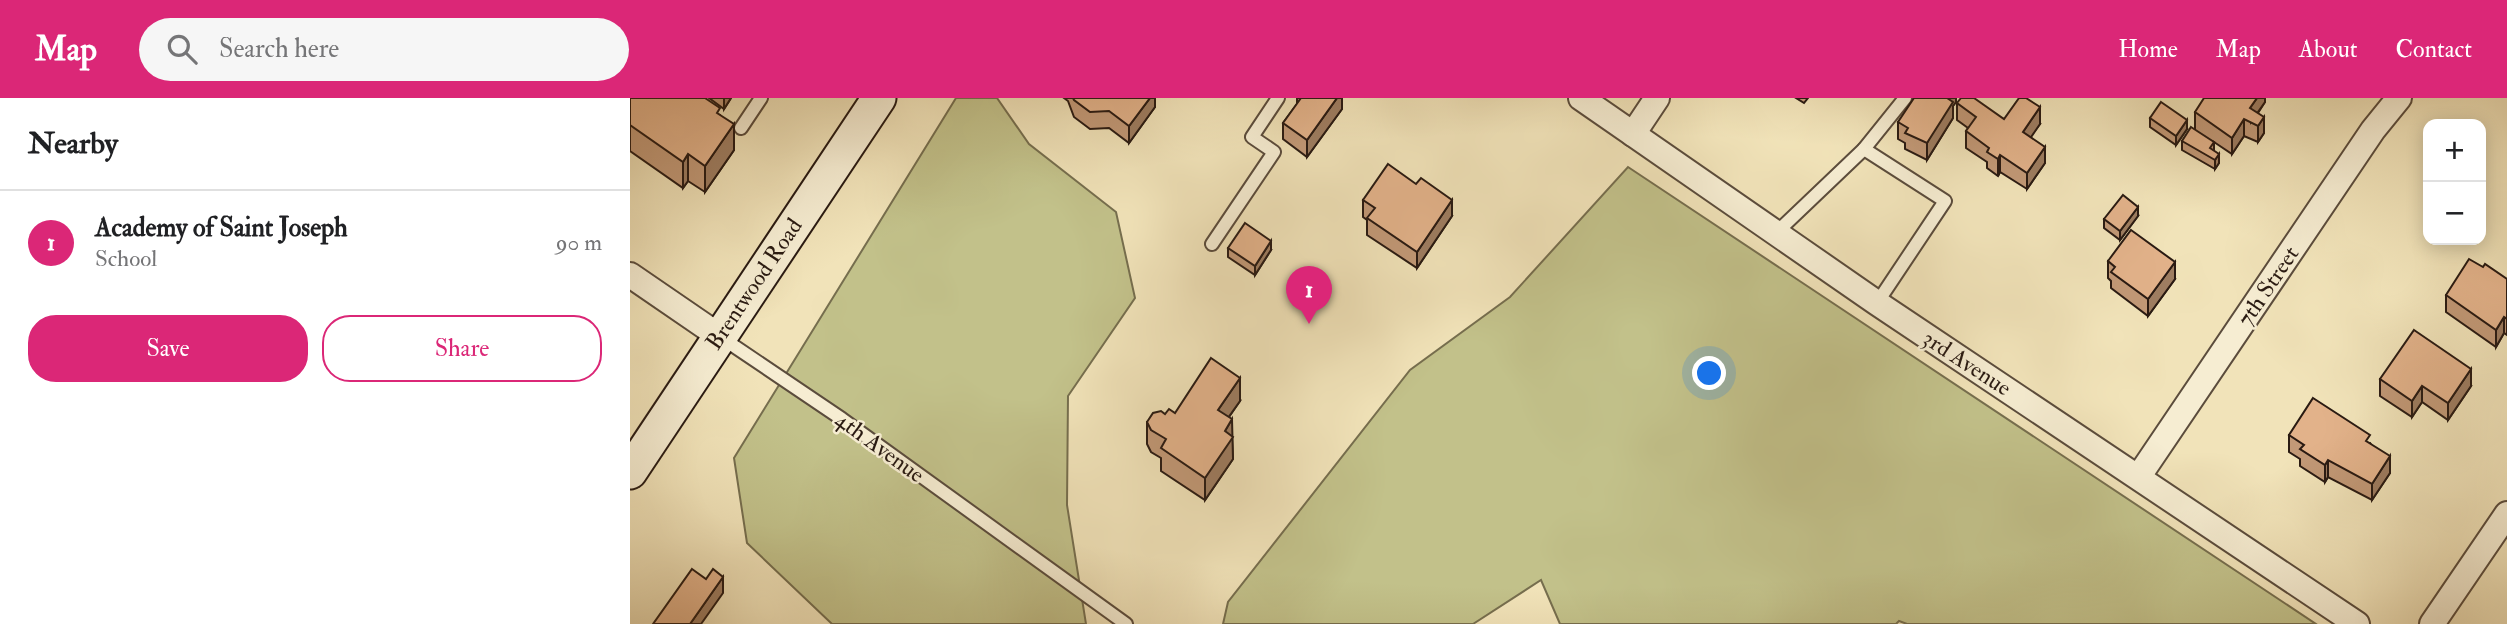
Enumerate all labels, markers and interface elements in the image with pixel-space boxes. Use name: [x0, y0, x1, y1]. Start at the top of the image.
search box: [139, 18, 629, 81]
text: Map: [35, 29, 97, 70]
icon: search: [163, 30, 201, 68]
text: Search here: [219, 33, 339, 65]
text: Home: [2118, 34, 2178, 65]
text: Map: [2216, 34, 2261, 65]
text: About: [2299, 34, 2358, 65]
text: Contact: [2396, 34, 2472, 65]
map controls: [2423, 119, 2486, 245]
button: +: [2423, 119, 2486, 182]
text: Nearby: [28, 125, 118, 162]
button: −: [2423, 182, 2486, 245]
text: Academy of Saint Joseph: [95, 212, 348, 244]
street label: Brentwood Road: [699, 213, 809, 355]
text: 1: [47, 228, 55, 257]
text: 90 m: [556, 228, 602, 257]
street label: 7th Street: [2231, 240, 2305, 332]
text: School: [95, 244, 157, 273]
pin: 1: [1286, 266, 1332, 324]
button: Save: [28, 315, 308, 382]
button: Share: [322, 315, 602, 382]
street label: 3rd Avenue: [1917, 324, 2017, 403]
your location: [1692, 356, 1726, 390]
street label: 4th Avenue: [830, 405, 931, 489]

